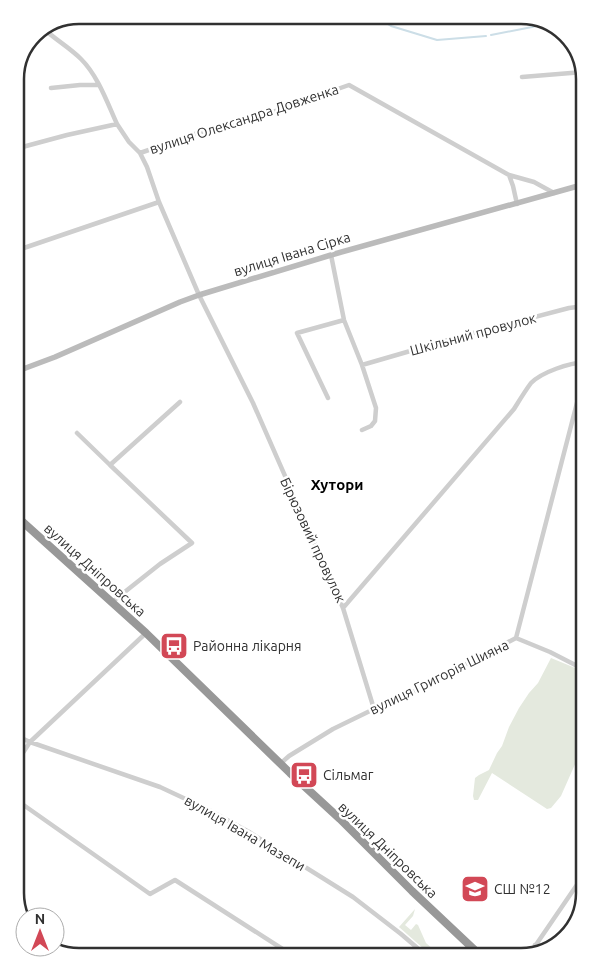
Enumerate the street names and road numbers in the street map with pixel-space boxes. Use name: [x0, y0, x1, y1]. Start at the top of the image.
street label: вулиця Олександра Довженка: [147, 81, 341, 157]
street label: вулиця Івана Сірка: [232, 229, 352, 279]
street label: Шкільний провулок: [408, 309, 538, 359]
street label: Бірюзовий провулок: [277, 475, 349, 605]
street label: вулиця Дніпровська: [41, 520, 149, 620]
street label: вулиця Григорія Шияна: [367, 636, 511, 718]
street label: вулиця Івана Мазепи: [182, 792, 308, 874]
street label: вулиця Дніпровська: [335, 799, 441, 901]

